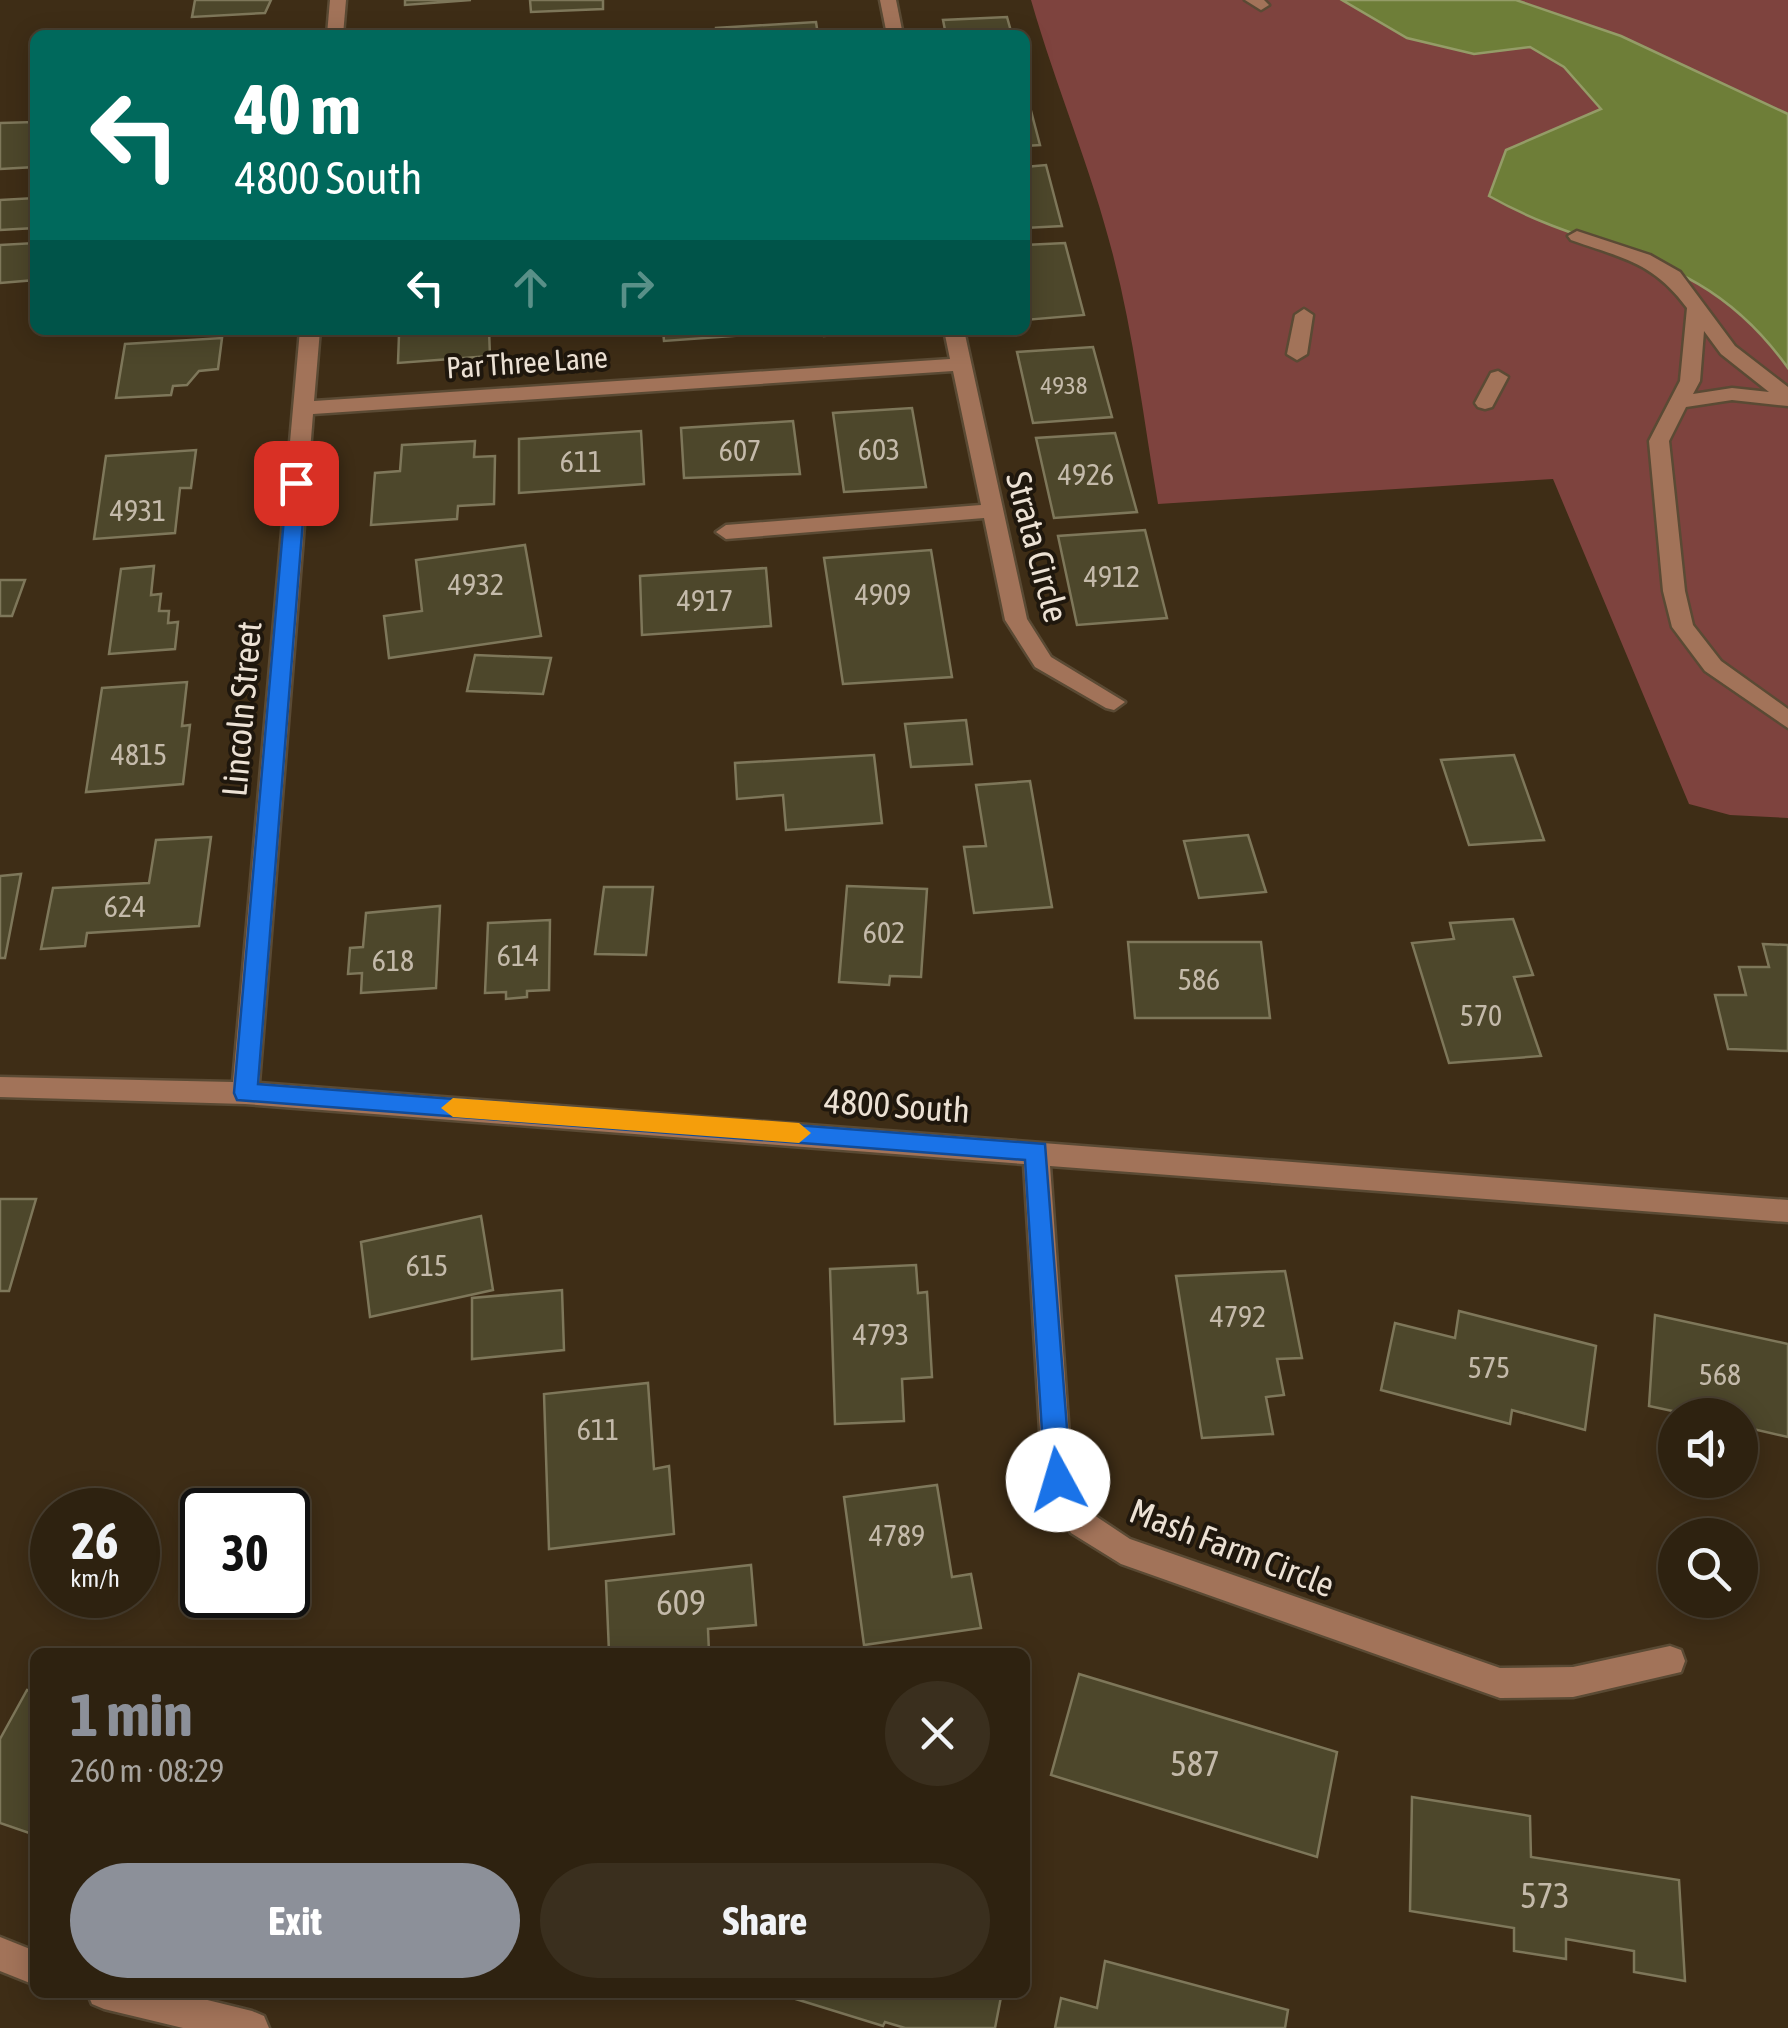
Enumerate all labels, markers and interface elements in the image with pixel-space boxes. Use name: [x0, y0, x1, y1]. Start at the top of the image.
text: 40 m: [235, 69, 361, 149]
icon: left: [70, 70, 200, 200]
text: 4800 South: [235, 152, 422, 204]
icon: left: [398, 260, 453, 315]
icon: ahead: [503, 260, 558, 315]
icon: right: [608, 260, 663, 315]
street label: Par Three Lane: [445, 339, 609, 385]
house number: 4938: [1040, 371, 1088, 399]
house number: 603: [858, 432, 900, 466]
house number: 607: [719, 433, 761, 467]
pin: [254, 441, 339, 526]
house number: 611: [560, 444, 602, 478]
icon: arrive: [269, 456, 324, 511]
house number: 4926: [1058, 457, 1114, 491]
street label: Strata Circle: [999, 467, 1077, 626]
house number: 4931: [110, 493, 166, 527]
house number: 4912: [1084, 559, 1140, 593]
house number: 4932: [448, 567, 504, 601]
house number: 4909: [855, 577, 911, 611]
house number: 4917: [677, 583, 733, 617]
street label: Lincoln Street: [213, 620, 269, 798]
house number: 4815: [111, 737, 167, 771]
house number: 624: [104, 889, 146, 923]
house number: 602: [863, 915, 905, 949]
house number: 614: [497, 938, 539, 972]
house number: 618: [372, 943, 414, 977]
house number: 586: [1178, 962, 1220, 996]
house number: 570: [1460, 998, 1502, 1032]
street label: 4800 South: [823, 1080, 971, 1130]
house number: 615: [406, 1248, 448, 1282]
house number: 4792: [1210, 1299, 1266, 1333]
house number: 4793: [853, 1317, 909, 1351]
house number: 575: [1468, 1350, 1510, 1384]
house number: 568: [1699, 1357, 1741, 1391]
map controls: [1658, 1398, 1758, 1618]
button: sound: [1658, 1398, 1758, 1498]
house number: 611: [577, 1412, 619, 1446]
position arrow: [1006, 1428, 1110, 1532]
speed limit sign: 30: [180, 1488, 310, 1618]
street label: Mash Farm Circle: [1124, 1490, 1340, 1604]
text: 26: [71, 1512, 118, 1570]
house number: 4789: [869, 1518, 925, 1552]
button: search: [1658, 1518, 1758, 1618]
text: km/h: [70, 1564, 120, 1592]
house number: 609: [656, 1582, 706, 1622]
text: 1 min: [70, 1680, 193, 1749]
button: close: [885, 1681, 990, 1786]
house number: 587: [1170, 1743, 1220, 1783]
text: 260 m · 08:29: [70, 1752, 224, 1789]
button: Exit: [70, 1863, 520, 1978]
button: Share: [540, 1863, 990, 1978]
house number: 573: [1520, 1875, 1570, 1915]

